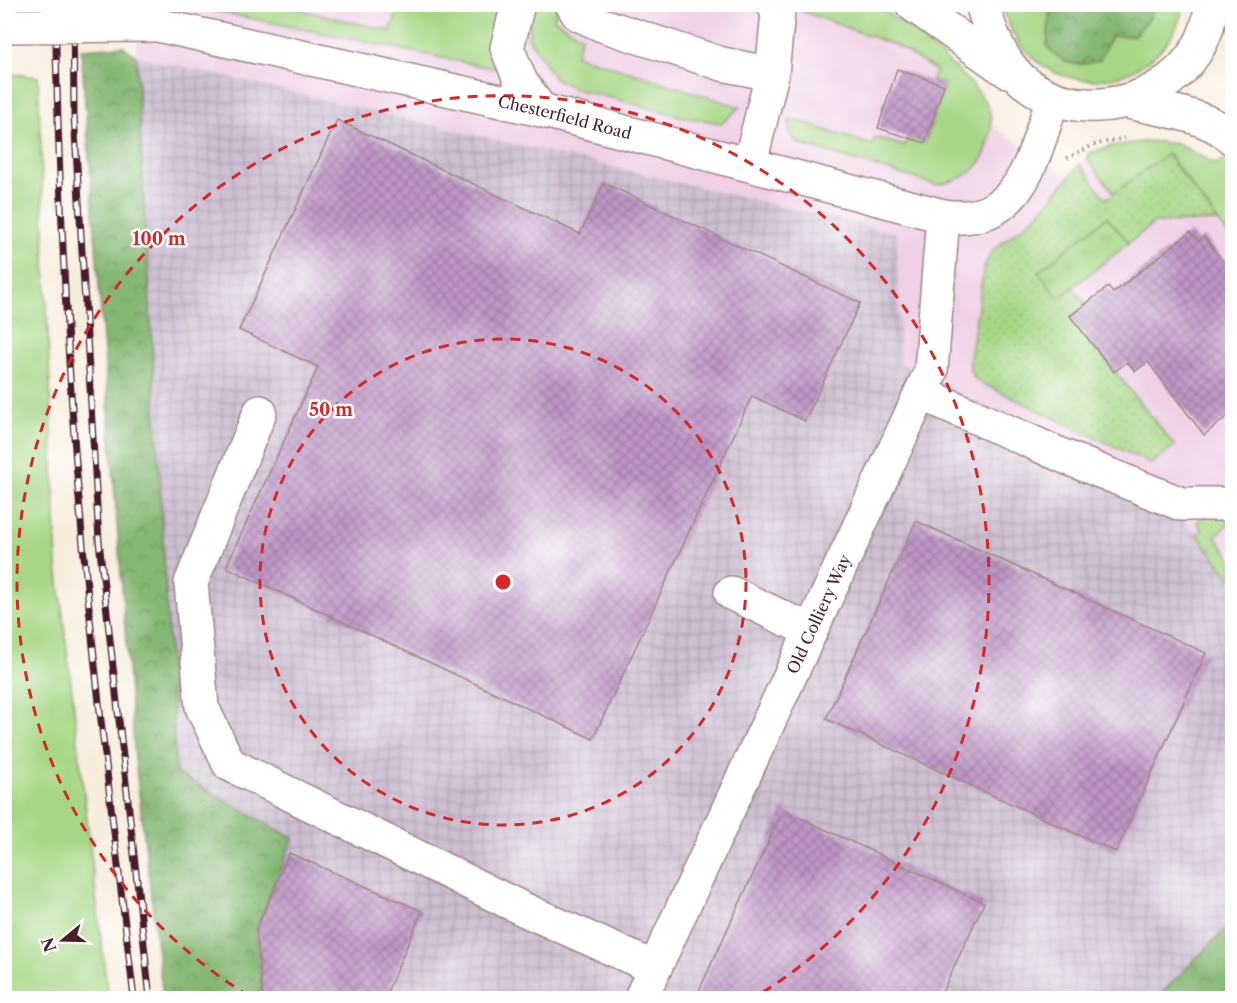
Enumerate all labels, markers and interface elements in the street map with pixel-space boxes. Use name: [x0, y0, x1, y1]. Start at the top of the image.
street label: Chesterfield Road: [496, 91, 634, 144]
text: 100 m: [132, 228, 186, 250]
text: 50 m: [309, 399, 353, 421]
street label: Old Colliery Way: [782, 550, 855, 677]
centre of rings: [493, 572, 513, 592]
north arrow: [33, 910, 93, 970]
text: N: [37, 935, 61, 955]

